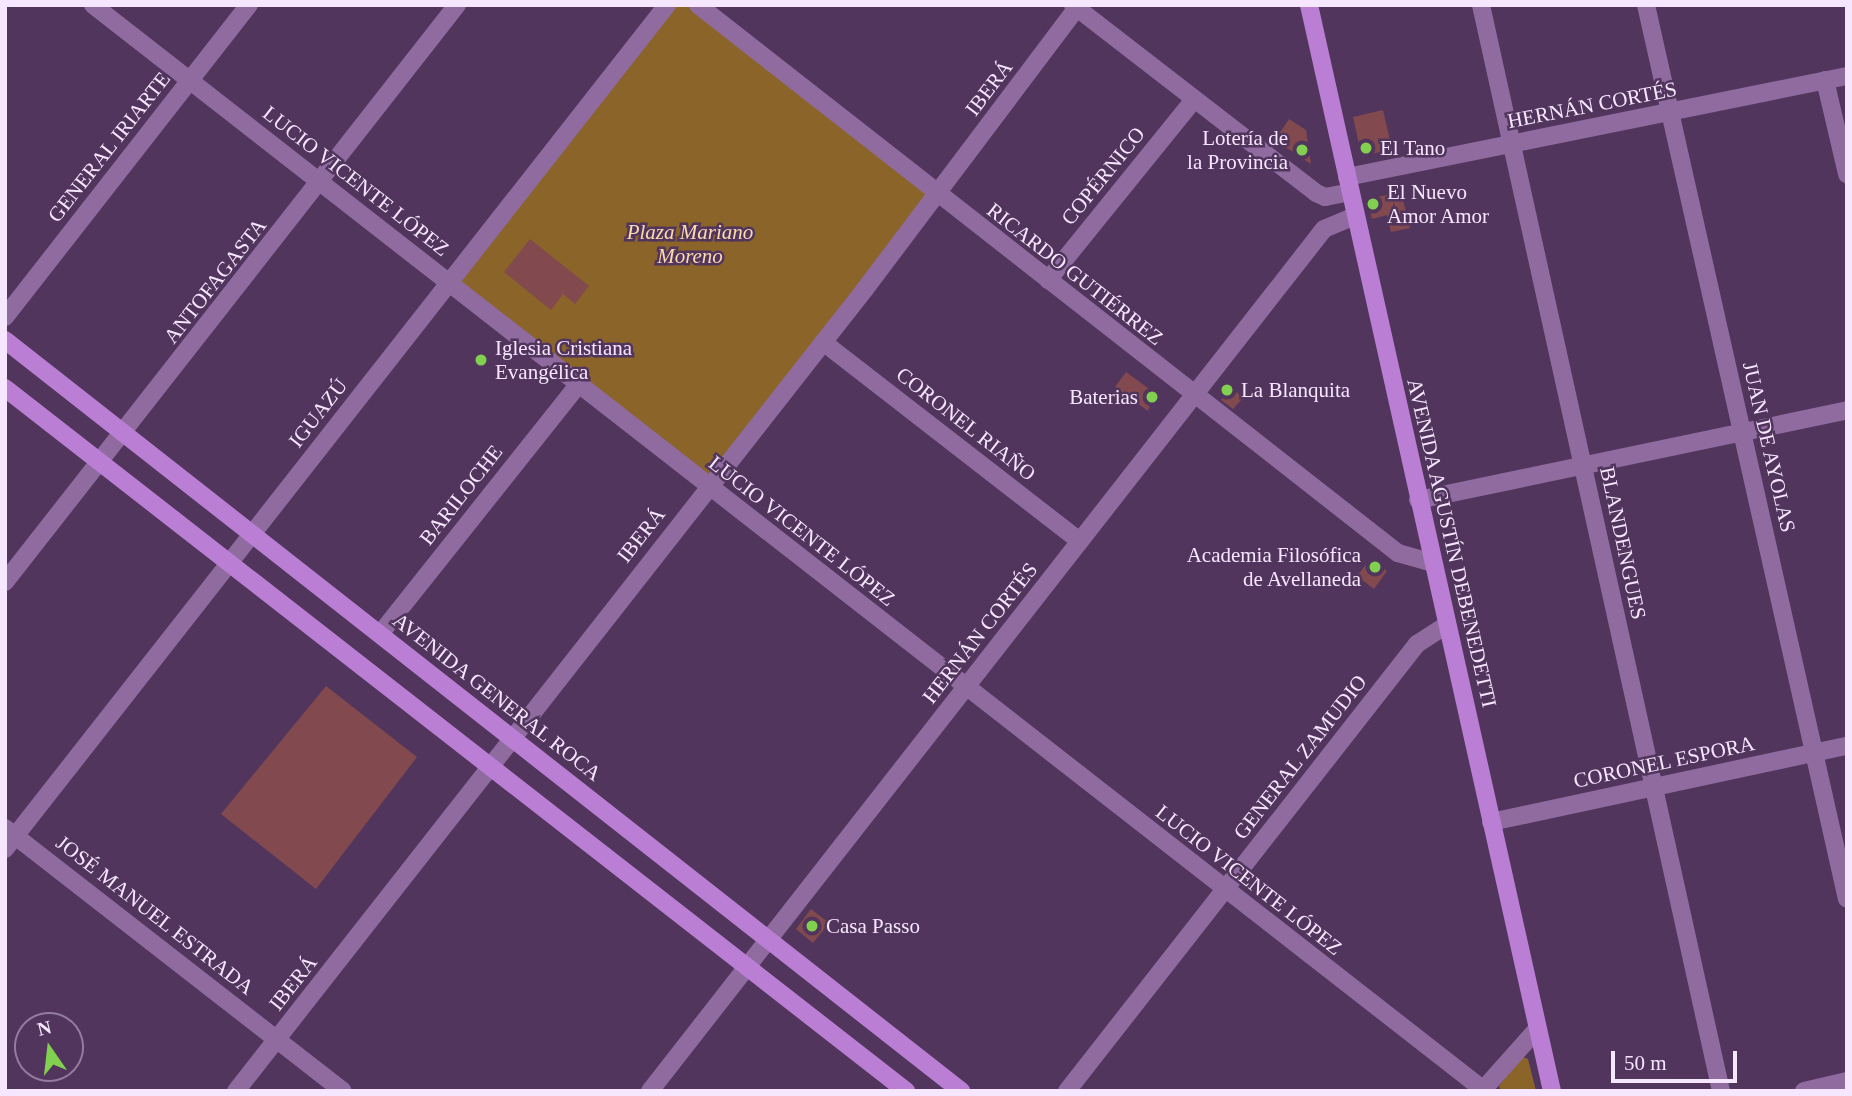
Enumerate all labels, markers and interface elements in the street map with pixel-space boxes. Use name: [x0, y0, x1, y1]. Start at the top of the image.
street label: IBERÁ: [960, 55, 1018, 121]
street label: GENERAL IRIARTE: [42, 66, 176, 228]
street label: HERNÁN CORTÉS: [1505, 76, 1679, 134]
street label: LUCIO VICENTE LÓPEZ: [258, 100, 454, 262]
street label: COPÉRNICO: [1056, 122, 1150, 230]
place label: Lotería de la Provincia: [1187, 125, 1288, 175]
place label: El Tano: [1380, 135, 1446, 161]
marker: El Tano: [1358, 140, 1374, 156]
marker: Lotería de la Provincia: [1294, 142, 1310, 158]
place label: El Nuevo Amor Amor: [1387, 179, 1490, 229]
marker: El Nuevo Amor Amor: [1365, 196, 1381, 212]
street label: RICARDO GUTIÉRREZ: [982, 197, 1168, 351]
street label: ANTOFAGASTA: [158, 214, 272, 348]
park label: Plaza Mariano Moreno: [627, 219, 753, 269]
place label: Iglesia Cristiana Evangélica: [495, 335, 632, 385]
marker: Iglesia Cristiana Evangélica: [473, 352, 489, 368]
street label: JUAN DE AYOLAS: [1737, 359, 1801, 535]
street label: CORONEL RIAÑO: [891, 361, 1041, 487]
street label: IGUAZÚ: [283, 374, 353, 452]
street label: AVENIDA AGUSTÍN DEBENEDETTI: [1402, 375, 1502, 711]
place label: La Blanquita: [1241, 377, 1350, 403]
marker: La Blanquita: [1219, 382, 1235, 398]
place label: Baterias: [1069, 384, 1138, 410]
marker: Baterias: [1144, 389, 1160, 405]
street label: BARILOCHE: [414, 440, 508, 550]
street label: LUCIO VICENTE LÓPEZ: [704, 450, 900, 612]
street label: BLANDENGUES: [1595, 464, 1651, 622]
street label: IBERÁ: [612, 502, 670, 568]
place label: Academia Filosófica de Avellaneda: [1187, 542, 1361, 592]
street label: HERNÁN CORTÉS: [917, 557, 1043, 709]
marker: Academia Filosófica de Avellaneda: [1367, 559, 1383, 575]
street label: AVENIDA GENERAL ROCA: [387, 607, 607, 787]
street label: GENERAL ZAMUDIO: [1228, 669, 1372, 845]
street label: CORONEL ESPORA: [1571, 730, 1757, 794]
street label: LUCIO VICENTE LÓPEZ: [1151, 799, 1347, 961]
street label: JOSÉ MANUEL ESTRADA: [51, 830, 259, 1000]
place label: Casa Passo: [826, 913, 920, 939]
marker: Casa Passo: [804, 918, 820, 934]
street label: IBERÁ: [264, 950, 322, 1016]
north arrow: [14, 1012, 84, 1082]
text: N: [35, 1016, 53, 1040]
scale bar: [1614, 1036, 1740, 1080]
text: 50 m: [1624, 1051, 1667, 1075]

